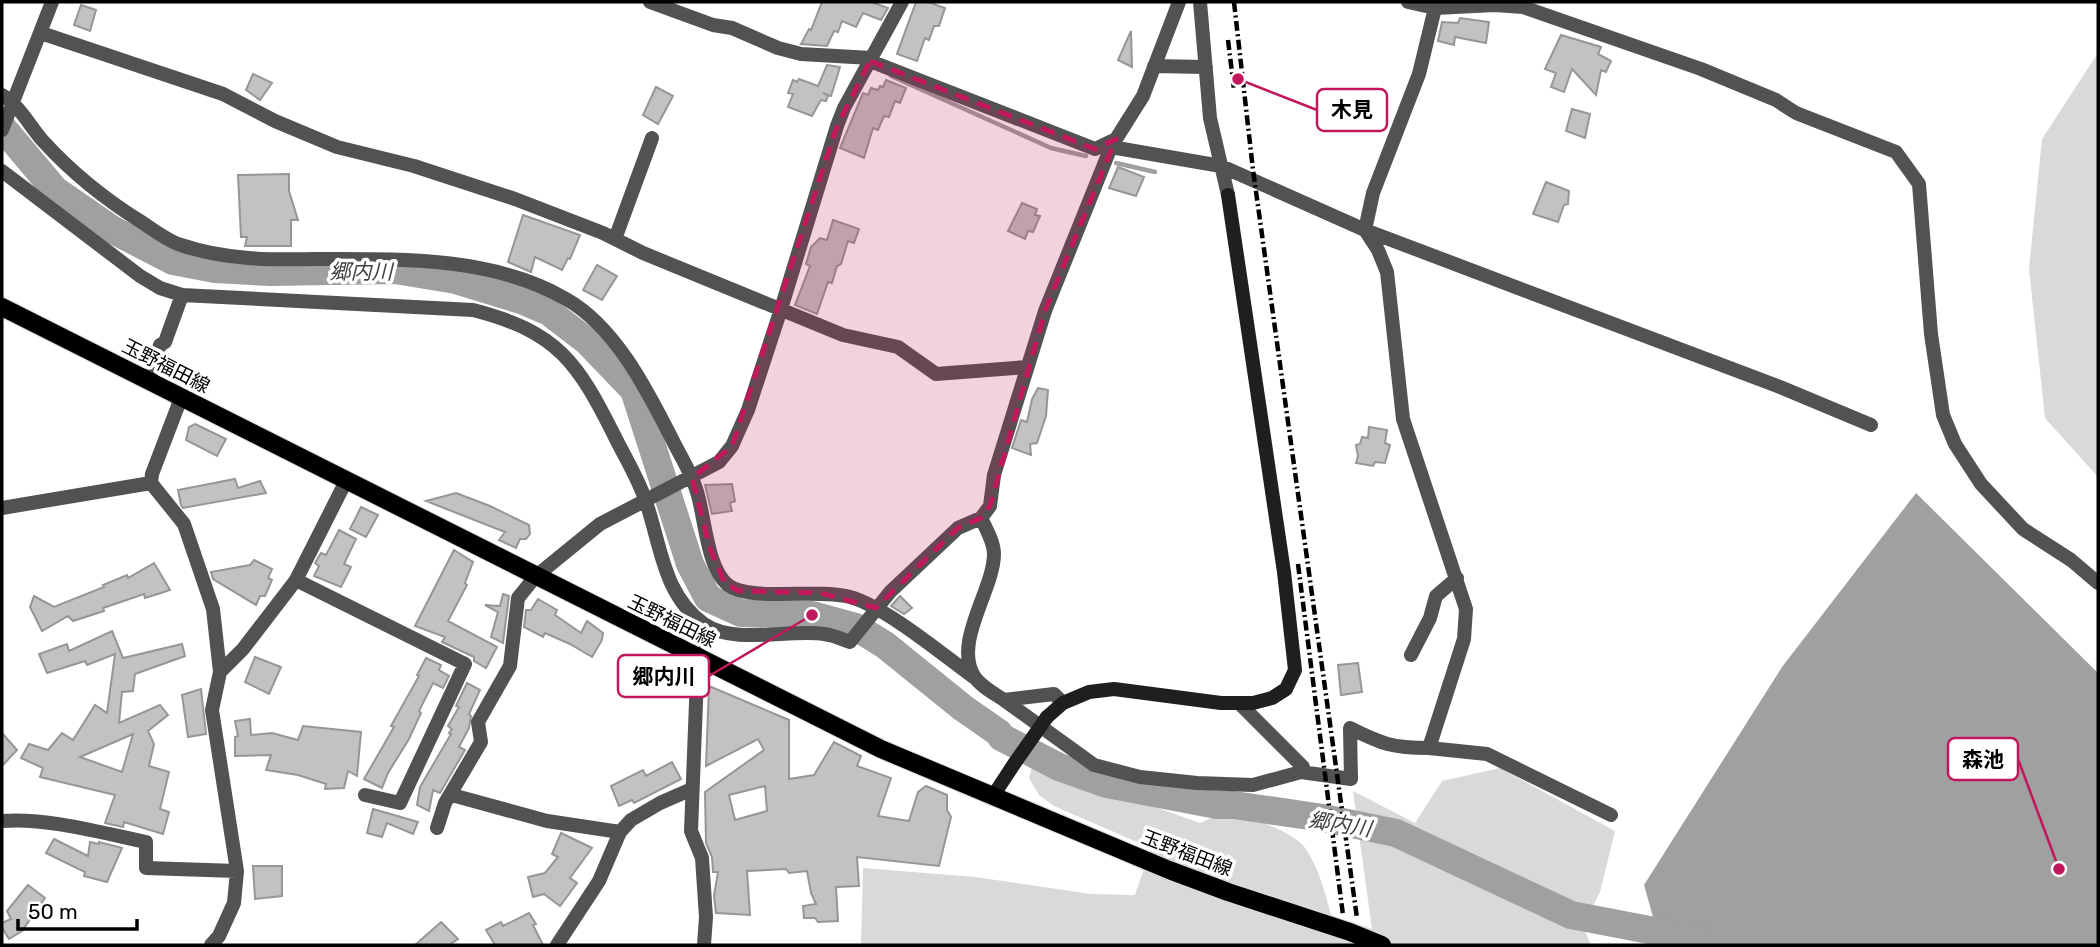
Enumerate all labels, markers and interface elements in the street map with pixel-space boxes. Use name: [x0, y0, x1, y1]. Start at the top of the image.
callout: 木見: [1317, 89, 1387, 131]
text: 木見: [1331, 97, 1373, 122]
water label: 郷内川: [330, 259, 394, 284]
street label: 玉野福田線: [118, 334, 214, 398]
street label: 玉野福田線: [624, 590, 720, 652]
callout: 郷内川: [618, 655, 709, 697]
text: 郷内川: [633, 664, 696, 689]
callout: 森池: [1948, 738, 2018, 780]
text: 森池: [1962, 747, 2004, 772]
water label: 郷内川: [1307, 807, 1375, 842]
street label: 玉野福田線: [1139, 825, 1235, 881]
scale bar: [18, 888, 136, 932]
text: 50 m: [28, 899, 78, 924]

